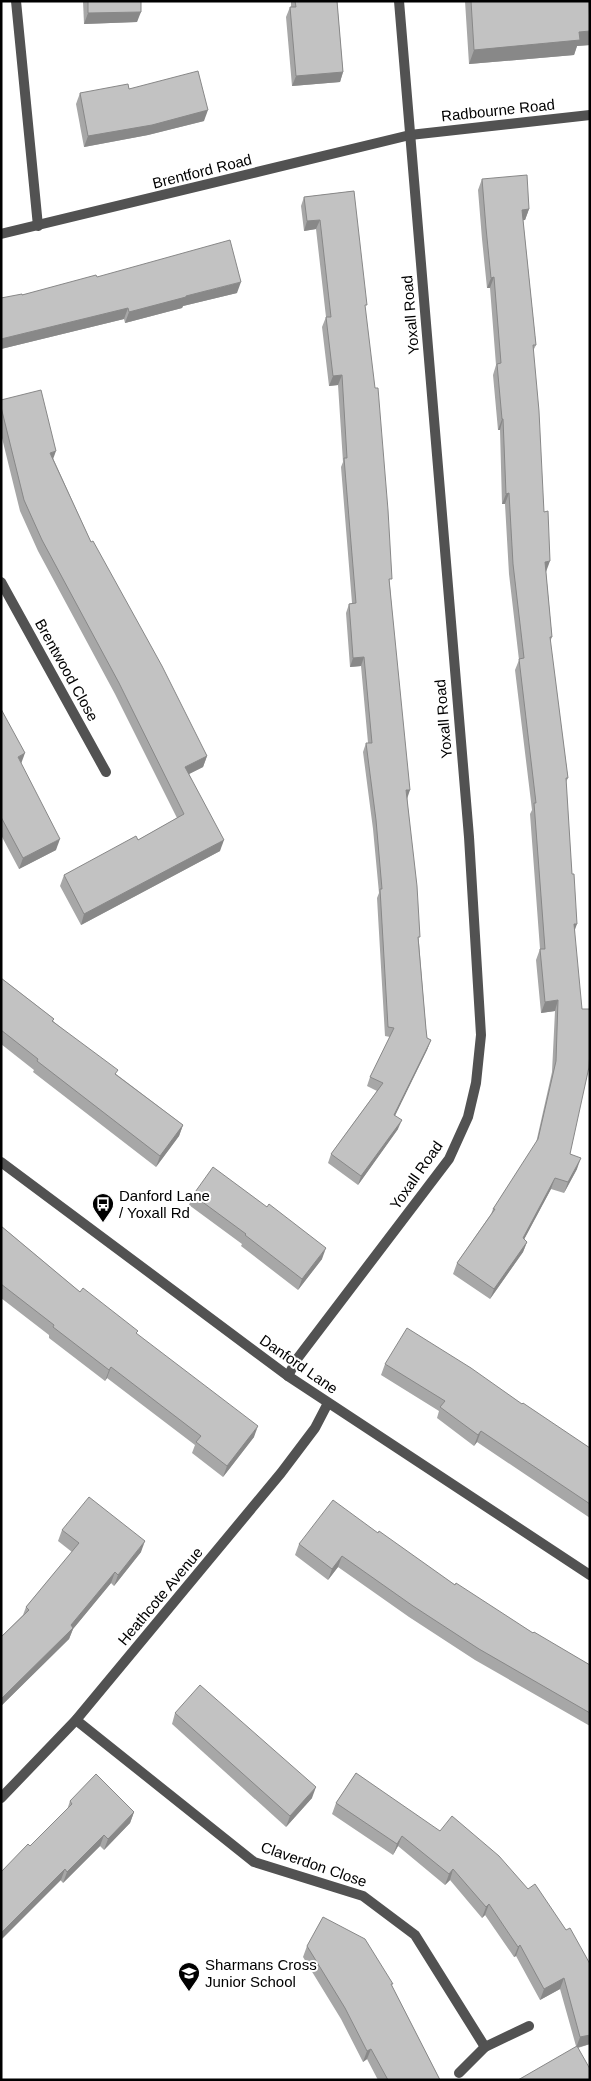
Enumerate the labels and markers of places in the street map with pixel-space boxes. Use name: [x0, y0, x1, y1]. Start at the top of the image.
place label: Danford Lane / Yoxall Rd: [119, 1187, 210, 1221]
bus stop icon: Danford Lane / Yoxall Rd: [91, 1192, 115, 1223]
place label: Sharmans Cross Junior School: [205, 1956, 317, 1990]
school or university icon: Sharmans Cross Junior School: [177, 1961, 201, 1992]

